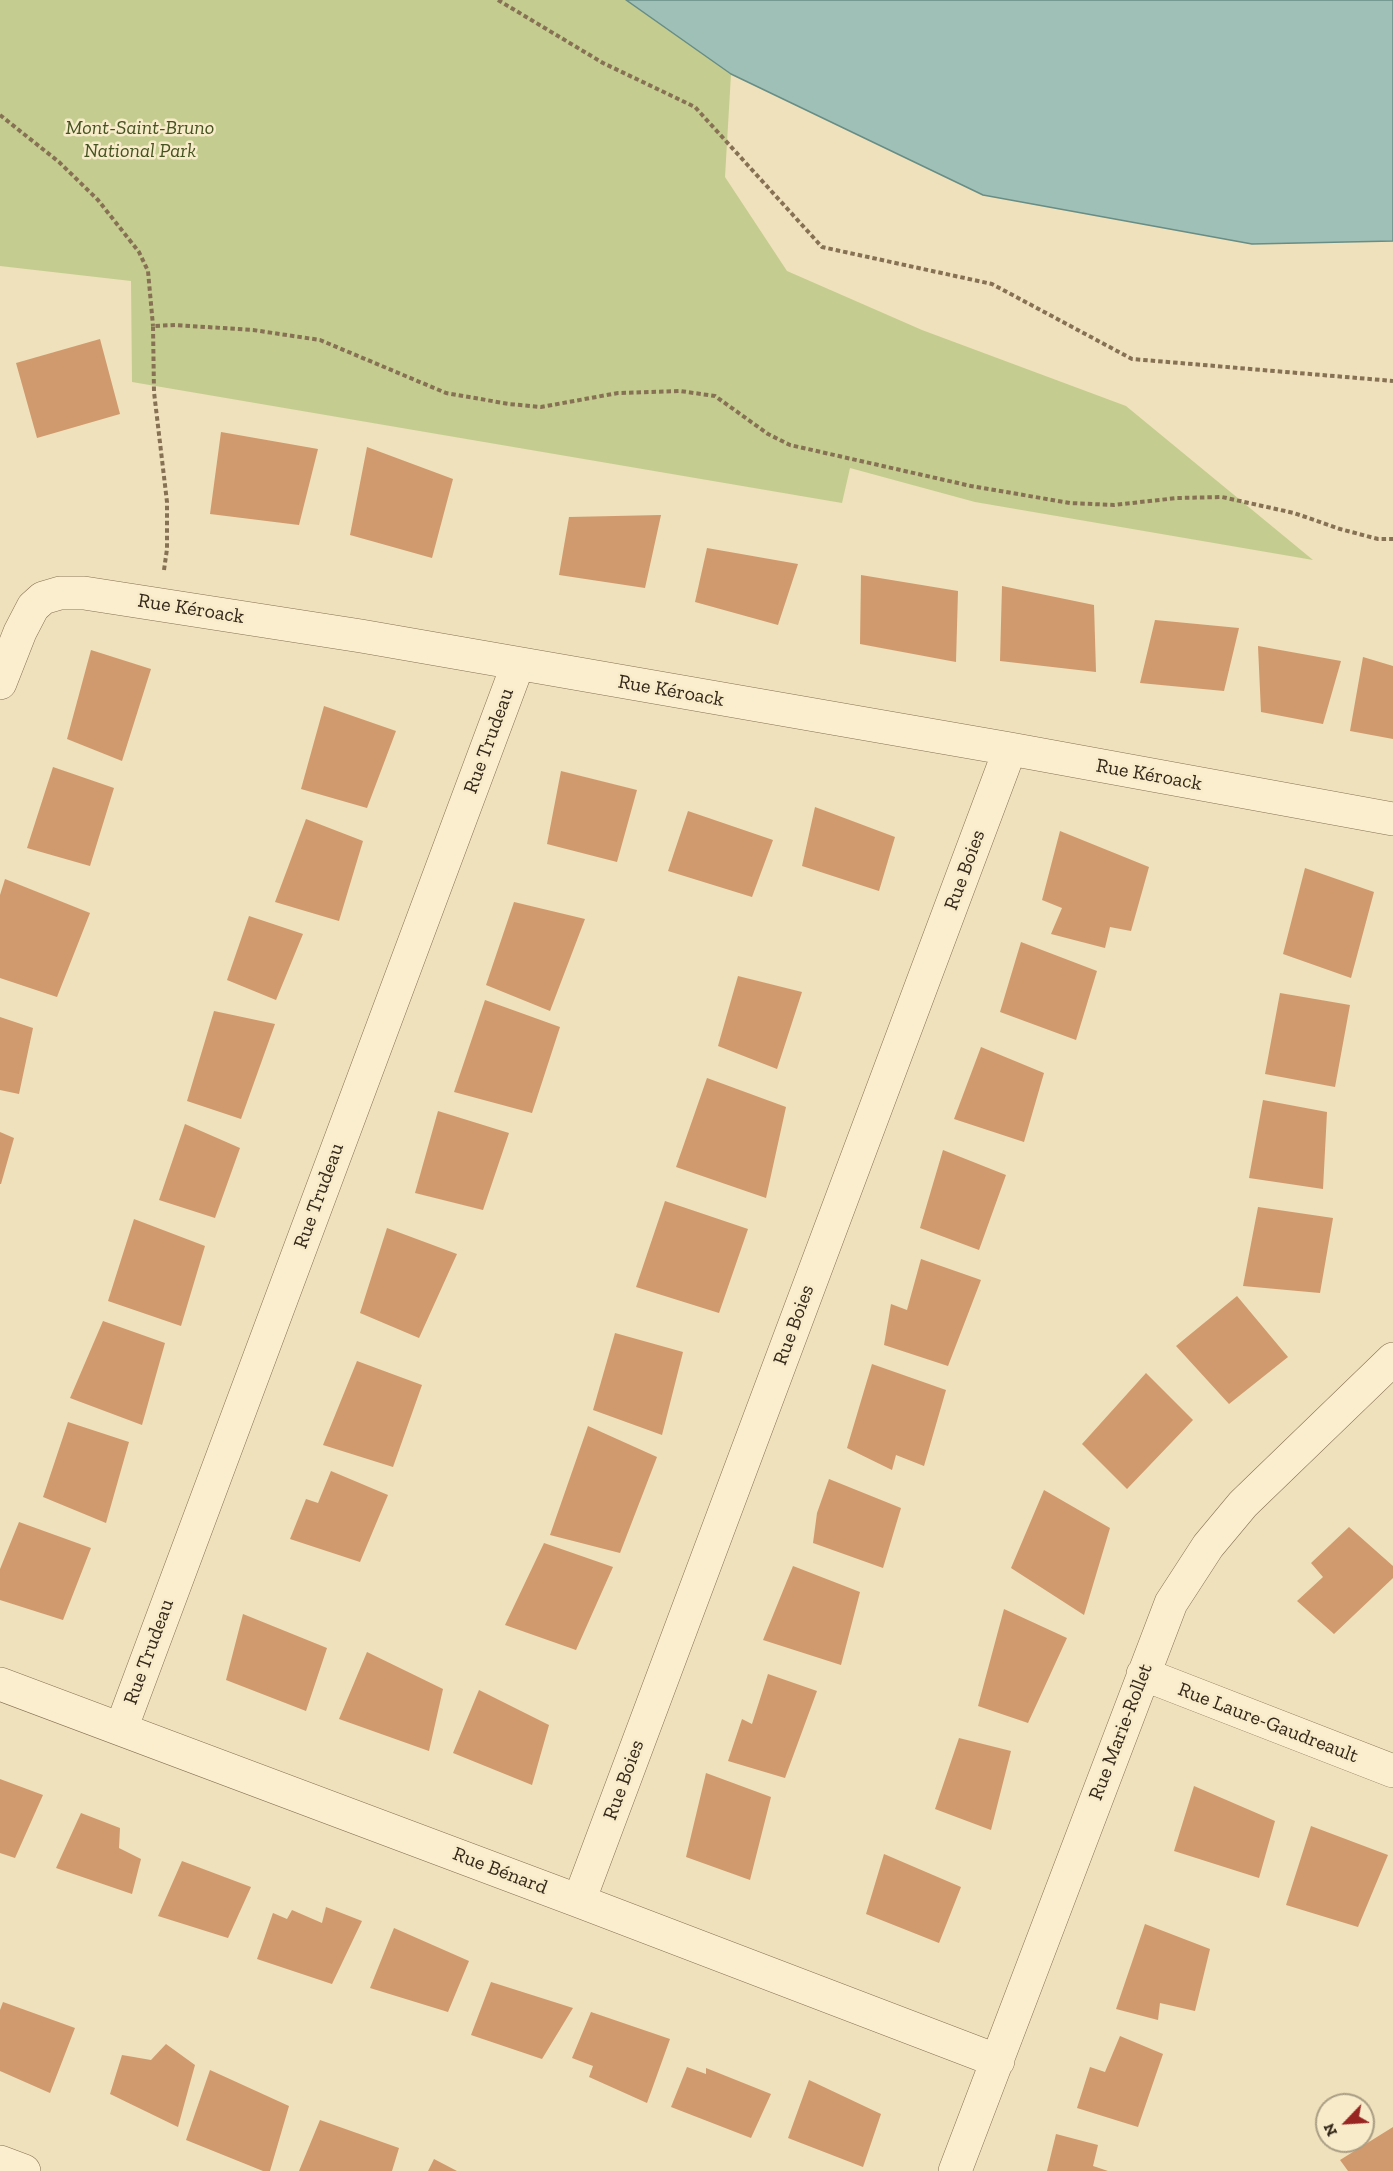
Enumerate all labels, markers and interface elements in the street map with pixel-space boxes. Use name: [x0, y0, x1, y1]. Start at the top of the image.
park label: Mont-Saint-Bruno National Park: [66, 116, 214, 163]
street label: Rue Kéroack: [136, 589, 246, 629]
street label: Rue Kéroack: [616, 670, 726, 712]
street label: Rue Trudeau: [459, 685, 519, 797]
street label: Rue Kéroack: [1094, 754, 1204, 796]
street label: Rue Boies: [939, 827, 991, 913]
street label: Rue Trudeau: [289, 1140, 349, 1252]
street label: Rue Boies: [768, 1282, 820, 1368]
street label: Rue Trudeau: [119, 1596, 179, 1708]
street label: Rue Marie-Rollet: [1084, 1660, 1158, 1804]
street label: Rue Laure-Gaudreault: [1174, 1678, 1362, 1768]
street label: Rue Boies: [598, 1737, 650, 1823]
street label: Rue Bénard: [449, 1842, 551, 1900]
north arrow: [1315, 2093, 1375, 2153]
text: N: [1319, 2120, 1341, 2140]

